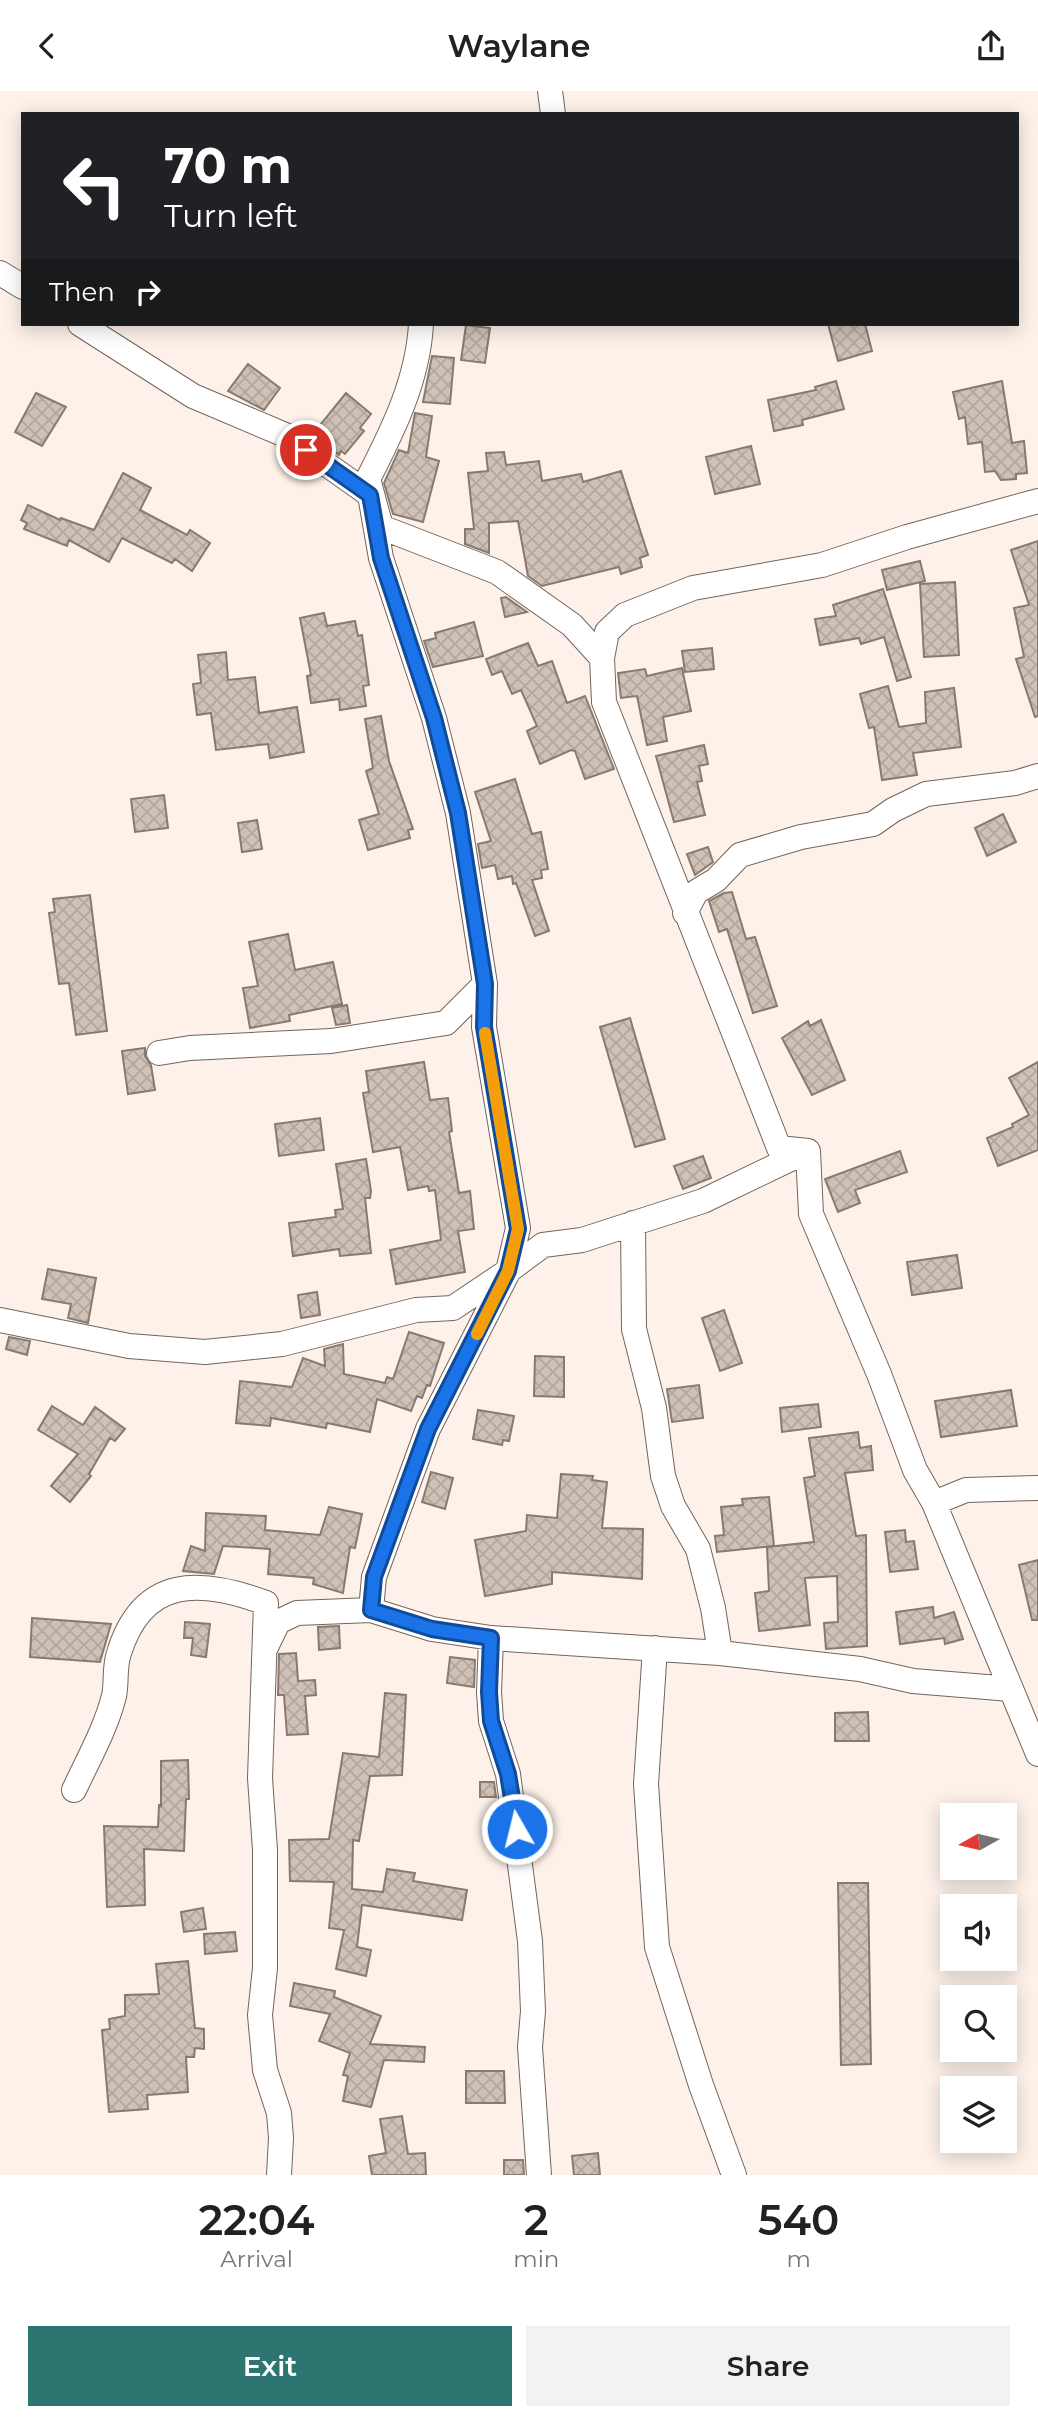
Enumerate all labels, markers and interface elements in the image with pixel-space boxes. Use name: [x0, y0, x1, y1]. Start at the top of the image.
text: Waylane: [448, 26, 590, 65]
icon: back: [28, 27, 66, 65]
icon: share: [972, 27, 1010, 65]
text: 70 m: [164, 136, 292, 195]
icon: left: [49, 140, 140, 231]
text: Turn left: [164, 196, 298, 235]
icon: right: [129, 273, 167, 311]
text: Then: [49, 276, 115, 308]
pin: [276, 420, 336, 480]
icon: arrive: [287, 431, 325, 469]
position arrow: [480, 1792, 554, 1866]
north arrow: [940, 1803, 1017, 1879]
map controls: [940, 1803, 1017, 2153]
button: sound: [940, 1894, 1017, 1971]
button: search: [940, 1985, 1017, 2062]
button: layers: [940, 2076, 1017, 2153]
text: 22:04: [199, 2194, 315, 2246]
text: 2: [524, 2194, 549, 2246]
text: 540: [758, 2194, 839, 2246]
text: Arrival: [220, 2245, 293, 2273]
text: min: [513, 2245, 559, 2273]
text: m: [786, 2245, 811, 2273]
button: Exit: [28, 2326, 512, 2406]
button: Share: [526, 2326, 1010, 2406]

